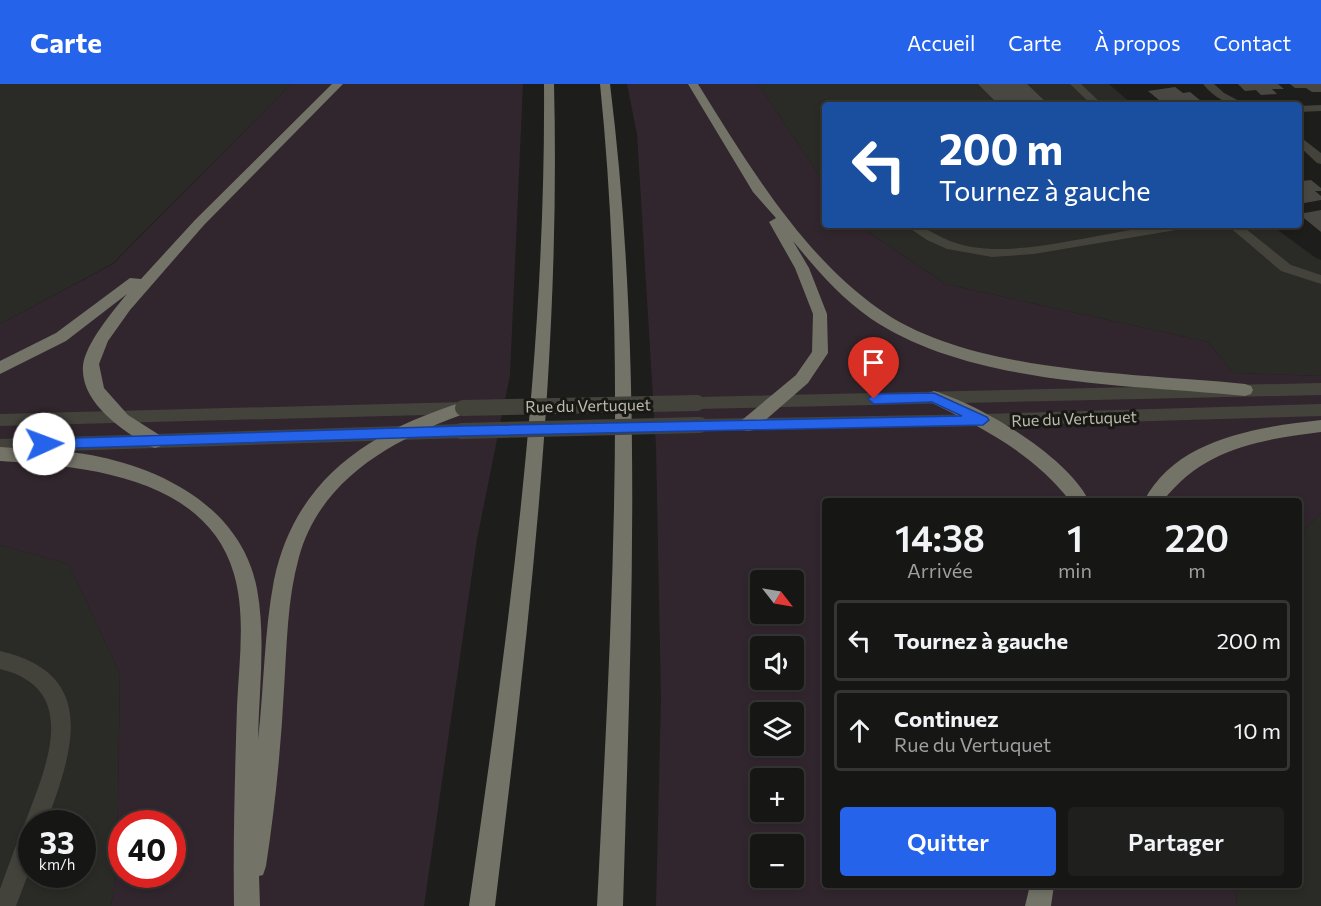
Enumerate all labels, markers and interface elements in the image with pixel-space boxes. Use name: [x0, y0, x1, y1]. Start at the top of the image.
text: Carte: [30, 25, 102, 59]
text: Accueil: [907, 30, 975, 55]
text: Carte: [1008, 30, 1062, 55]
text: À propos: [1095, 30, 1180, 55]
text: Contact: [1213, 30, 1291, 55]
text: 200 m: [939, 122, 1063, 174]
icon: left: [840, 126, 918, 204]
text: Tournez à gauche: [939, 174, 1150, 207]
pin: [848, 337, 899, 399]
icon: arrive: [857, 346, 890, 379]
street label: Rue du Vertuquet: [525, 394, 651, 416]
street label: Rue du Vertuquet: [1011, 406, 1138, 430]
position arrow: [12, 412, 76, 476]
text: 14:38: [895, 515, 985, 559]
text: 1: [1067, 515, 1083, 559]
text: 220: [1165, 515, 1229, 559]
text: Arrivée: [907, 558, 973, 582]
text: min: [1058, 558, 1092, 582]
text: m: [1188, 558, 1206, 582]
north arrow: [750, 570, 804, 624]
map controls: [750, 570, 804, 888]
icon: left: [843, 624, 876, 657]
text: Tournez à gauche: [894, 627, 1068, 654]
text: 200 m: [1217, 627, 1281, 654]
button: sound: [750, 636, 804, 690]
button: layers: [750, 702, 804, 756]
text: Continuez: [894, 705, 999, 732]
icon: ahead: [843, 714, 876, 747]
text: 10 m: [1234, 717, 1281, 744]
text: Rue du Vertuquet: [894, 732, 1051, 756]
button: +: [750, 768, 804, 822]
button: Quitter: [840, 807, 1056, 876]
button: Partager: [1068, 807, 1284, 876]
speed limit sign: 40: [108, 810, 186, 888]
text: 33: [40, 823, 74, 860]
button: −: [750, 834, 804, 888]
text: km/h: [39, 855, 75, 873]

